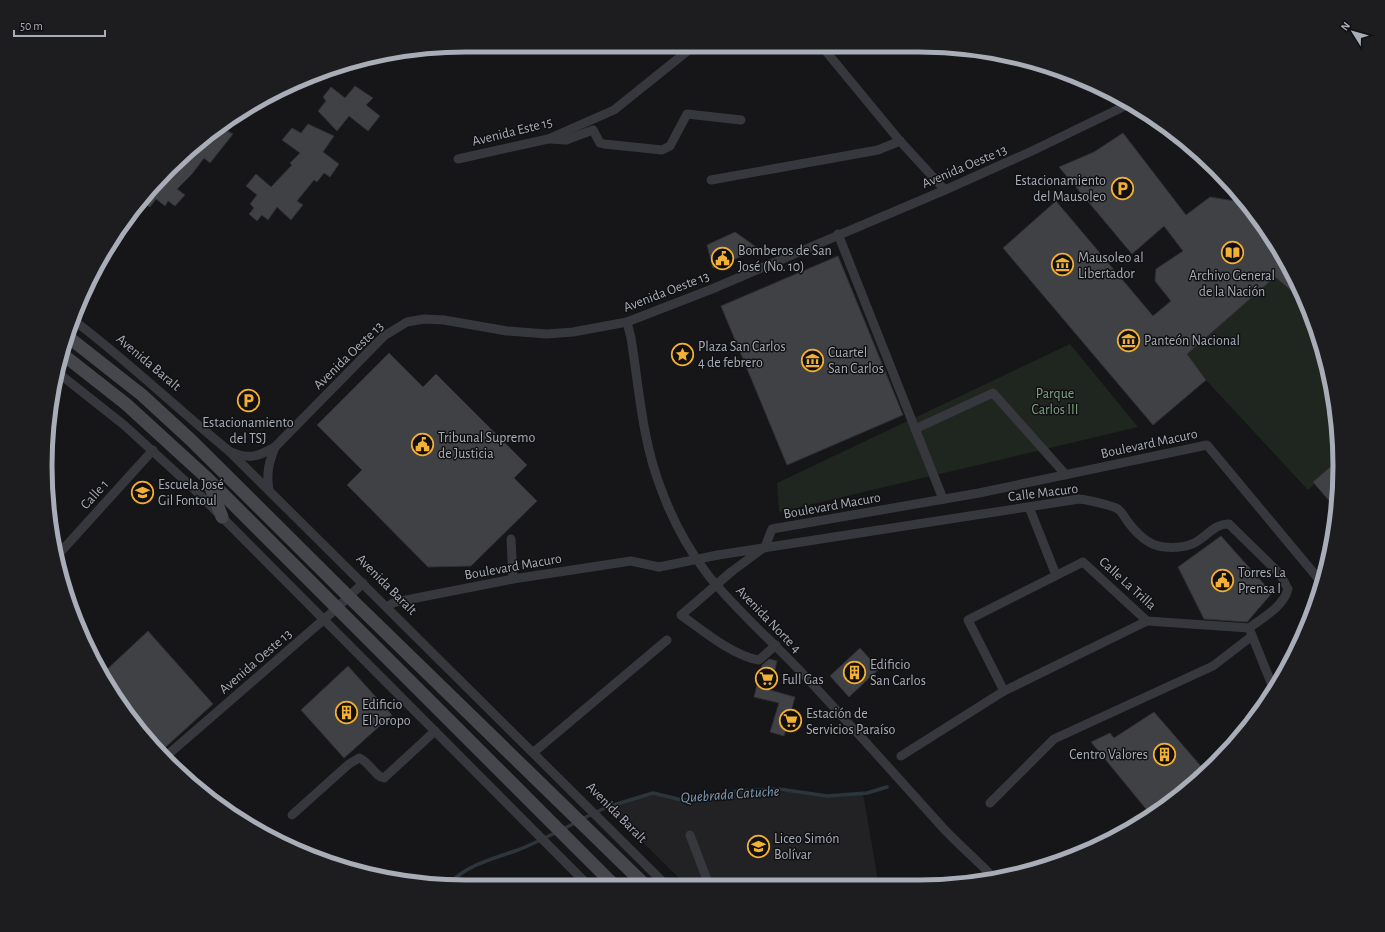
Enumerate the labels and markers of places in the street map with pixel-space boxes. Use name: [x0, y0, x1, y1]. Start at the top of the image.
place label: Estacionamiento del Mausoleo: [1015, 174, 1106, 204]
parking icon: Estacionamiento del Mausoleo: [1109, 175, 1135, 201]
library icon: Archivo General de la Nación: [1219, 240, 1245, 266]
place label: Bomberos de San José (No. 10): [738, 244, 832, 274]
public building icon: Bomberos de San José (No. 10): [710, 245, 736, 271]
place label: Mausoleo al Libertador: [1078, 251, 1144, 281]
museum icon: Mausoleo al Libertador: [1050, 252, 1076, 278]
place label: Archivo General de la Nación: [1189, 269, 1275, 299]
museum icon: Panteón Nacional: [1115, 327, 1141, 353]
place label: Panteón Nacional: [1144, 334, 1240, 348]
place label: Plaza San Carlos 4 de febrero: [698, 340, 786, 370]
place icon: Plaza San Carlos 4 de febrero: [669, 341, 695, 367]
place label: Cuartel San Carlos: [828, 346, 884, 376]
museum icon: Cuartel San Carlos: [800, 347, 826, 373]
parking icon: Estacionamiento del TSJ: [235, 387, 261, 413]
place label: Estacionamiento del TSJ: [202, 416, 294, 446]
place label: Tribunal Supremo de Justicia: [438, 431, 535, 461]
public building icon: Tribunal Supremo de Justicia: [409, 432, 435, 458]
place label: Escuela José Gil Fontoul: [158, 478, 224, 508]
school or university icon: Escuela José Gil Fontoul: [129, 479, 155, 505]
place label: Torres La Prensa I: [1238, 566, 1286, 596]
public building icon: Torres La Prensa I: [1210, 567, 1236, 593]
place label: Edificio San Carlos: [870, 658, 926, 688]
building icon: Edificio San Carlos: [842, 659, 868, 685]
supermarket icon: Full Gas: [753, 666, 779, 692]
place label: Full Gas: [782, 673, 824, 687]
place label: Edificio El Joropo: [362, 698, 411, 728]
building icon: Edificio El Joropo: [334, 699, 360, 725]
place label: Estación de Servicios Paraíso: [806, 707, 896, 737]
supermarket icon: Estación de Servicios Paraíso: [778, 708, 804, 734]
building icon: Centro Valores: [1151, 741, 1177, 767]
place label: Centro Valores: [1069, 748, 1148, 762]
place label: Liceo Simón Bolívar: [774, 832, 839, 862]
school or university icon: Liceo Simón Bolívar: [746, 833, 772, 859]

